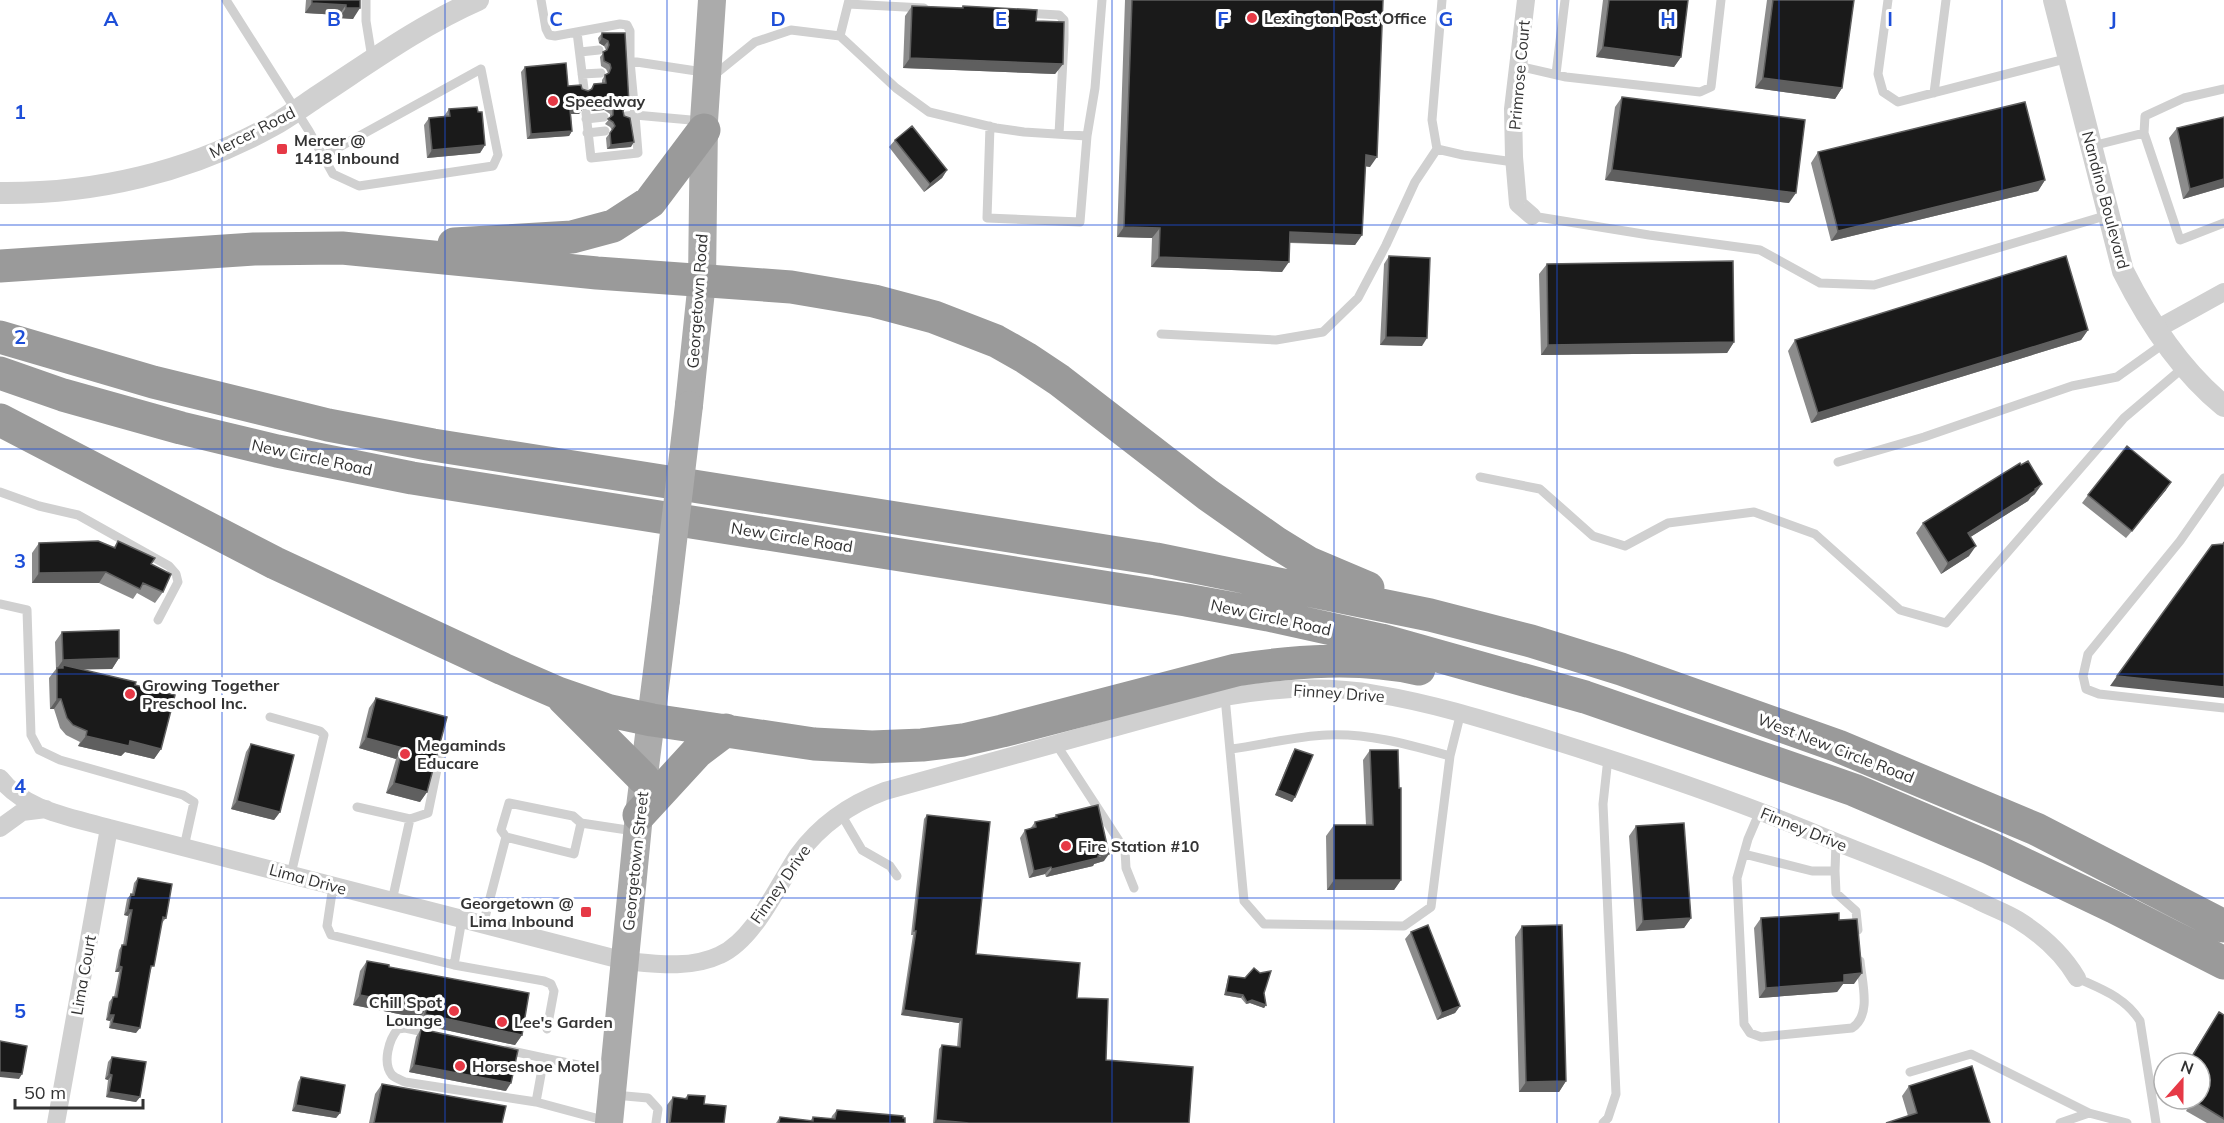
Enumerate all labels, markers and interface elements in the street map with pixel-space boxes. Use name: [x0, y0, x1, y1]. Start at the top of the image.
text: A: [104, 6, 119, 31]
text: B: [327, 6, 341, 31]
text: C: [549, 6, 563, 31]
text: D: [770, 6, 786, 31]
text: E: [995, 6, 1007, 31]
text: F: [1217, 6, 1229, 31]
text: G: [1439, 6, 1453, 31]
text: H: [1660, 6, 1676, 31]
text: I: [1887, 6, 1893, 31]
text: J: [2109, 6, 2117, 31]
place label: Lexington Post Office: [1264, 8, 1427, 28]
marker: Lexington Post Office: [1245, 11, 1259, 25]
street label: Primrose Court: [1504, 19, 1534, 131]
place label: Speedway: [565, 91, 646, 111]
marker: Speedway: [546, 94, 560, 108]
text: 1: [14, 99, 26, 124]
street label: Mercer Road: [206, 102, 298, 162]
street label: Nandino Boulevard: [2078, 129, 2134, 271]
place label: Mercer @ 1418 Inbound: [294, 130, 399, 168]
marker: Mercer @ 1418 Inbound: [275, 142, 289, 156]
street label: Georgetown Road: [682, 233, 712, 369]
text: 2: [14, 324, 26, 349]
street label: New Circle Road: [250, 434, 374, 480]
street label: New Circle Road: [730, 518, 854, 556]
text: 3: [14, 548, 26, 573]
street label: New Circle Road: [1209, 594, 1333, 640]
place label: Growing Together Preschool Inc.: [142, 675, 280, 713]
street label: Finney Drive: [1293, 680, 1385, 706]
marker: Growing Together Preschool Inc.: [123, 687, 137, 701]
street label: West New Circle Road: [1755, 709, 1917, 787]
place label: Megaminds Educare: [417, 735, 506, 773]
marker: Megaminds Educare: [398, 747, 412, 761]
text: 4: [14, 773, 26, 798]
street label: Georgetown Street: [618, 790, 652, 932]
street label: Finney Drive: [1758, 803, 1850, 855]
place label: Fire Station #10: [1078, 836, 1199, 856]
marker: Fire Station #10: [1059, 839, 1073, 853]
street label: Finney Drive: [746, 841, 814, 927]
street label: Lima Drive: [267, 859, 349, 899]
place label: Georgetown @ Lima Inbound: [460, 893, 574, 931]
marker: Georgetown @ Lima Inbound: [579, 905, 593, 919]
street label: Lima Court: [66, 933, 100, 1017]
place label: Chill Spot Lounge: [369, 992, 442, 1030]
text: 5: [14, 998, 26, 1023]
marker: Chill Spot Lounge: [447, 1004, 461, 1018]
place label: Lee's Garden: [514, 1012, 613, 1032]
marker: Lee's Garden: [495, 1015, 509, 1029]
north arrow: [2152, 1051, 2212, 1111]
text: N: [2178, 1055, 2197, 1078]
place label: Horseshoe Motel: [472, 1056, 599, 1076]
marker: Horseshoe Motel: [453, 1059, 467, 1073]
scale bar: [15, 1072, 142, 1110]
text: 50 m: [24, 1081, 66, 1104]

